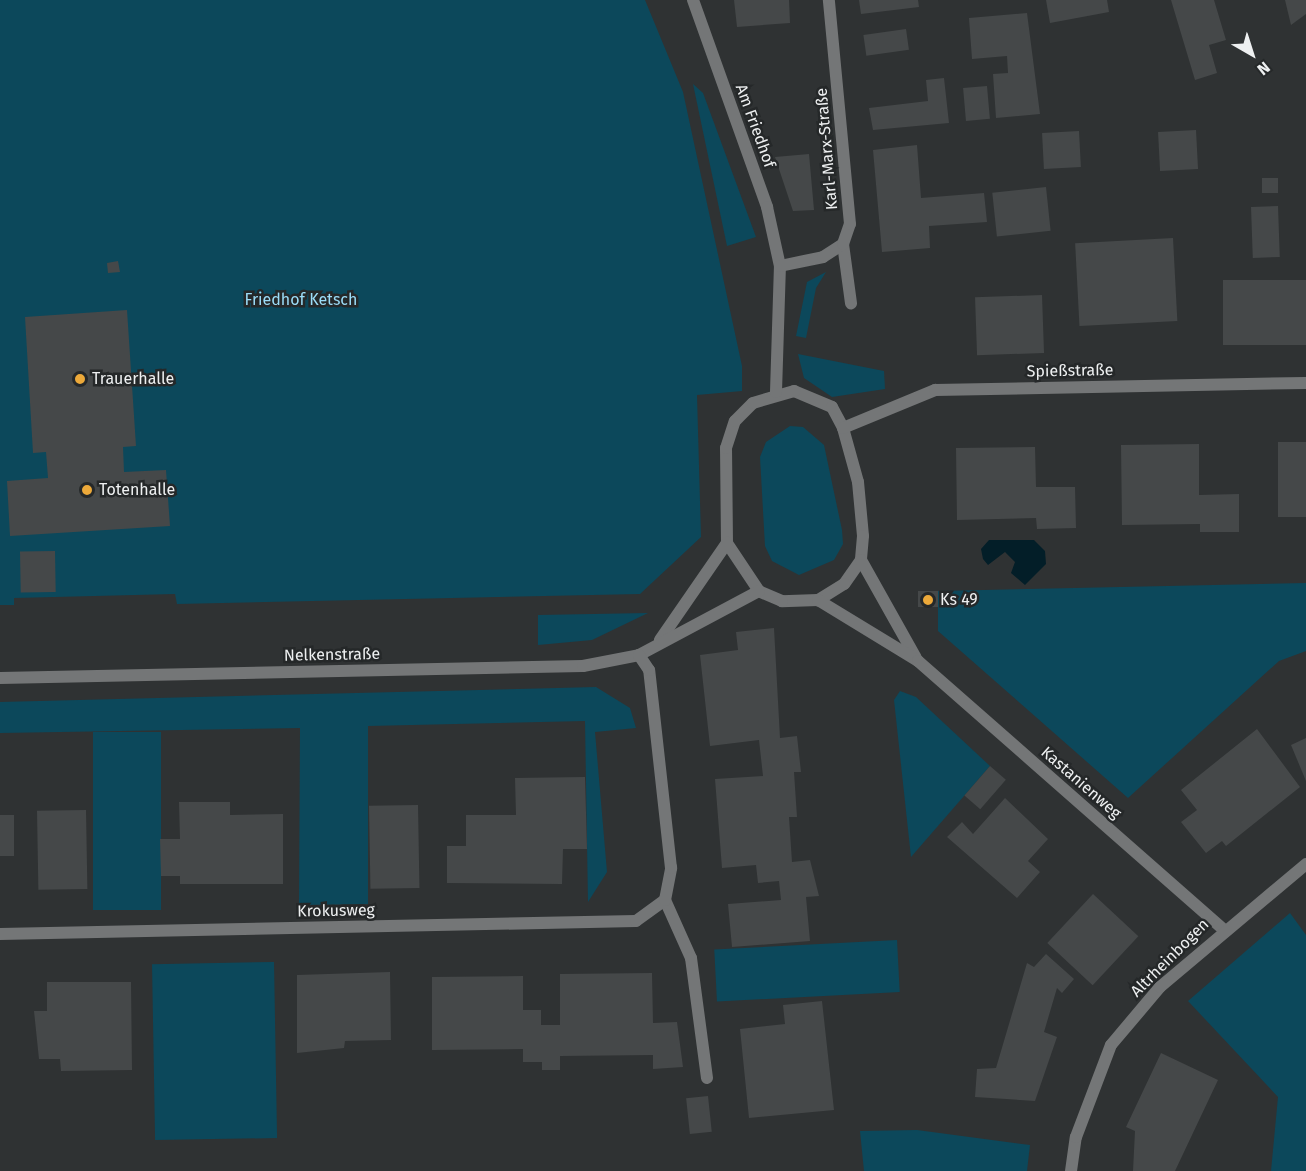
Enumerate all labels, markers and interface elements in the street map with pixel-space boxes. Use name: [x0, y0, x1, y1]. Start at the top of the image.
north arrow: [1222, 24, 1282, 84]
text: N: [1254, 58, 1274, 79]
street label: Am Friedhof: [731, 82, 779, 170]
street label: Karl-Marx-Straße: [812, 87, 842, 211]
park label: Friedhof Ketsch: [245, 290, 357, 310]
street label: Spießstraße: [1026, 361, 1114, 381]
place label: Trauerhalle: [92, 369, 174, 389]
marker: Trauerhalle: [73, 372, 87, 386]
place label: Totenhalle: [99, 480, 175, 500]
marker: Totenhalle: [80, 483, 94, 497]
place label: Ks 49: [940, 590, 978, 610]
marker: Ks 49: [921, 593, 935, 607]
street label: Nelkenstraße: [284, 645, 380, 665]
street label: Kastanienweg: [1037, 743, 1125, 823]
street label: Krokusweg: [297, 901, 375, 921]
street label: Altrheinbogen: [1127, 915, 1213, 1001]

